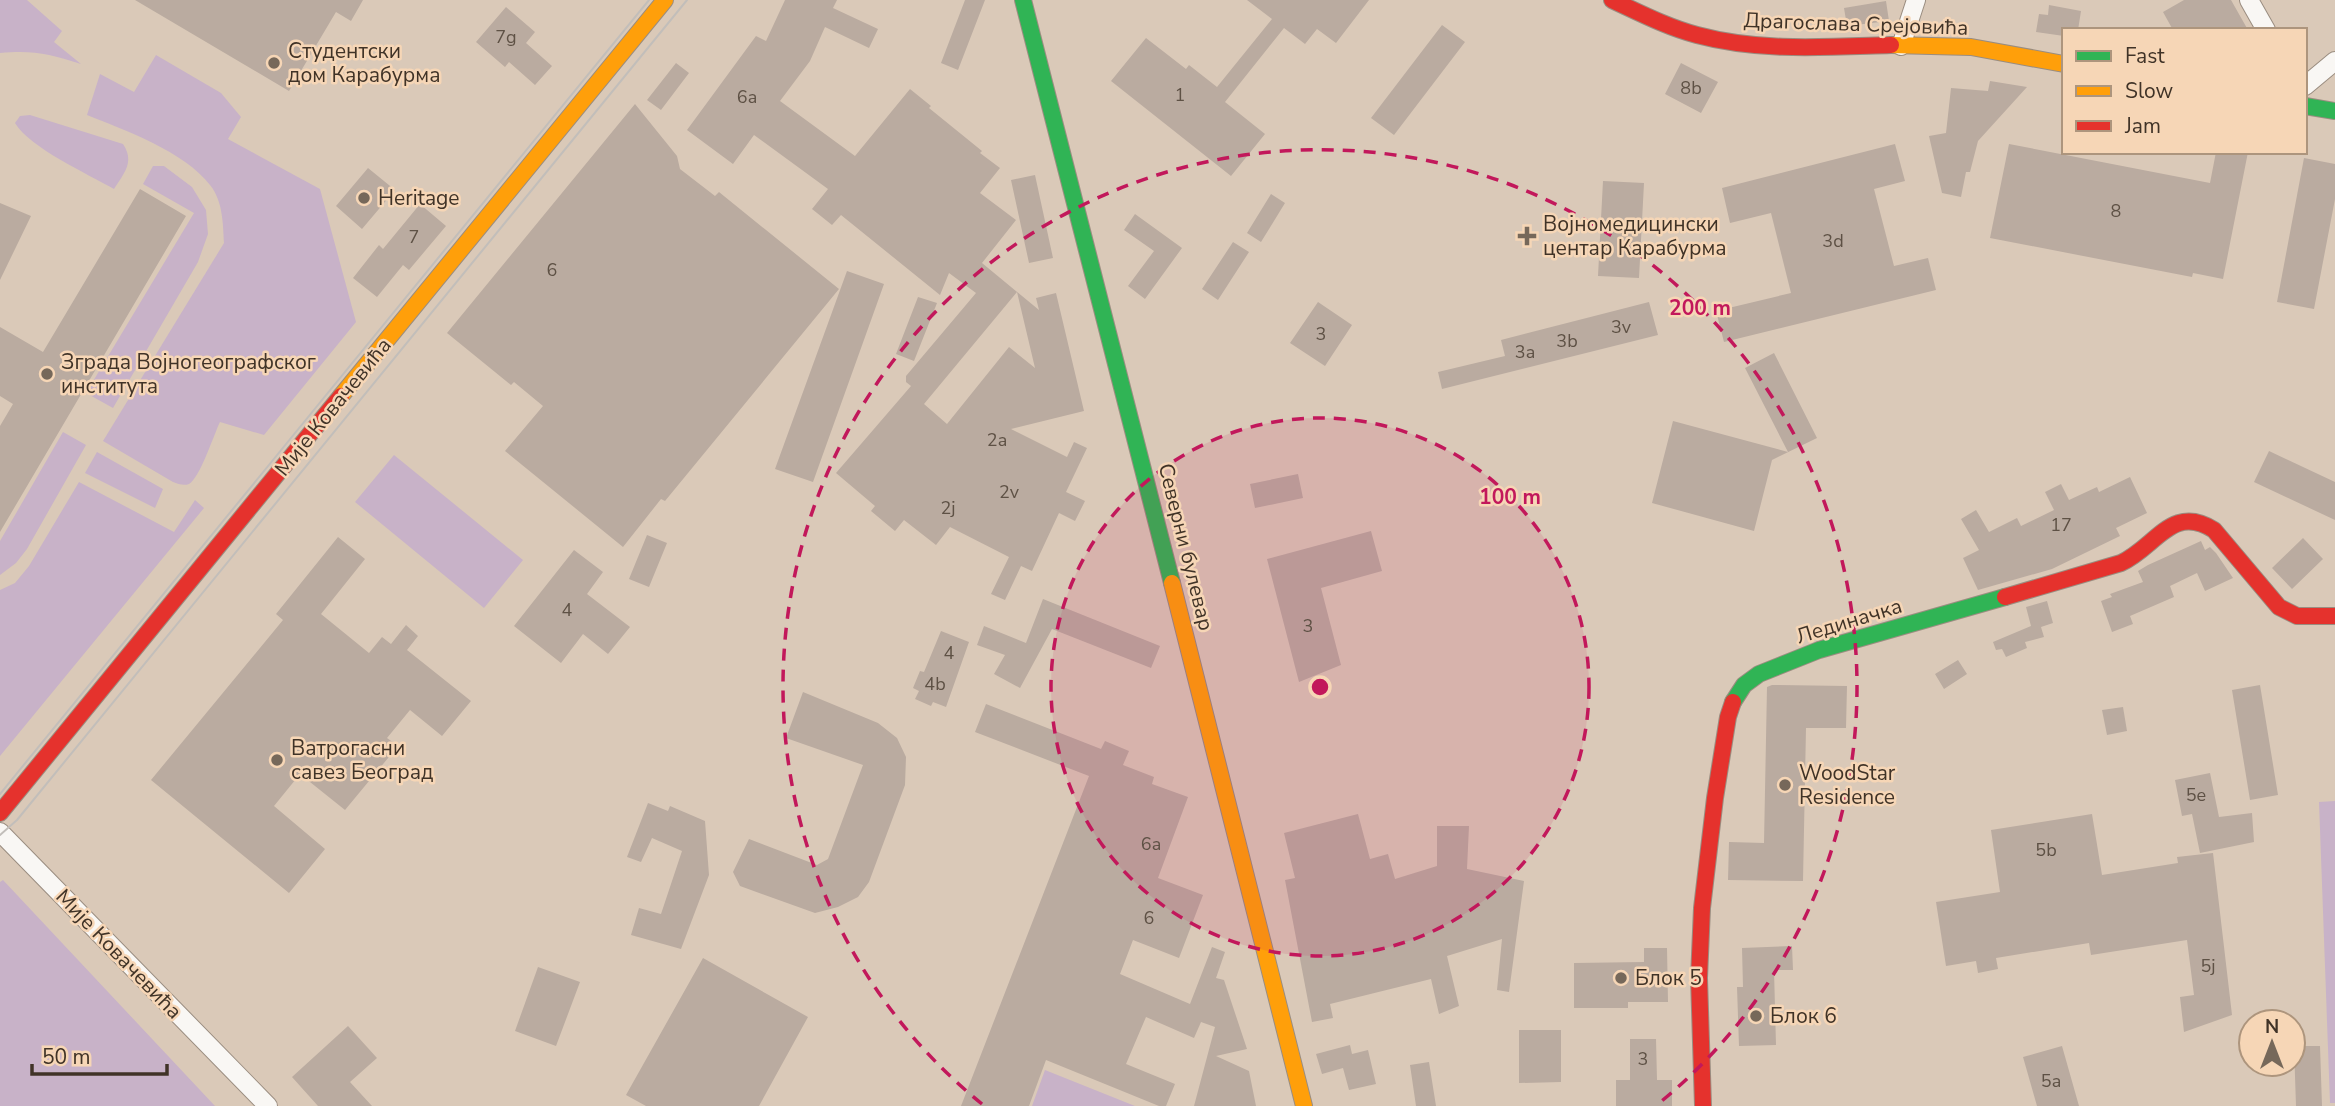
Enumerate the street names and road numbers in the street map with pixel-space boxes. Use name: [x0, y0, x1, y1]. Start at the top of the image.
street label: Драгослава Срејовића: [1743, 6, 1969, 42]
street label: Мије Ковачевића: [269, 332, 397, 482]
street label: Северни булевар: [1152, 460, 1220, 634]
street label: Лединачка: [1793, 592, 1905, 650]
street label: Мије Ковачевића: [50, 883, 188, 1025]

